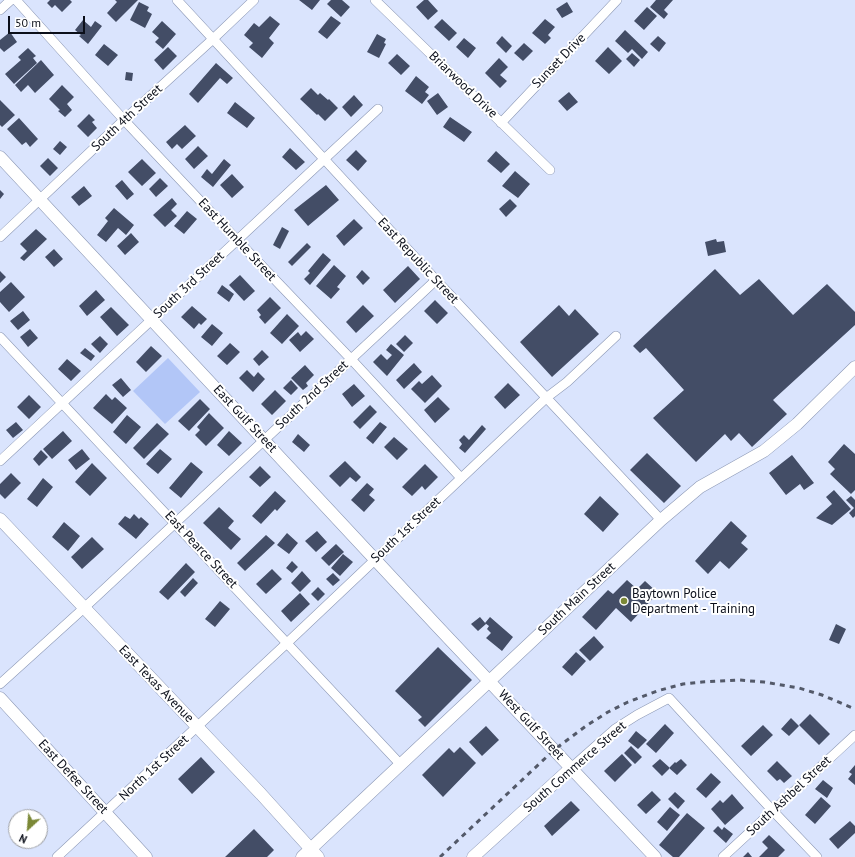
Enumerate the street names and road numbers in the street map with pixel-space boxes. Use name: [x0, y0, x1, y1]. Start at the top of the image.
street label: Sunset Drive: [529, 30, 589, 92]
street label: Briarwood Drive: [425, 48, 501, 122]
street label: South 4th Street: [88, 81, 166, 155]
street label: East Humble Street: [195, 195, 279, 285]
street label: East Republic Street: [374, 215, 462, 307]
street label: South 3rd Street: [150, 248, 228, 322]
street label: South 2nd Street: [272, 357, 352, 433]
street label: East Gulf Street: [210, 382, 280, 456]
street label: South 1st Street: [368, 494, 444, 566]
street label: East Pearce Street: [161, 508, 241, 592]
street label: South Main Street: [535, 559, 619, 639]
street label: East Texas Avenue: [115, 642, 197, 726]
street label: West Gulf Street: [495, 687, 567, 763]
street label: South Commerce Street: [521, 718, 629, 816]
street label: North 1st Street: [116, 732, 192, 804]
street label: East Defee Street: [35, 737, 111, 817]
street label: South Ashbel Street: [743, 753, 835, 839]

